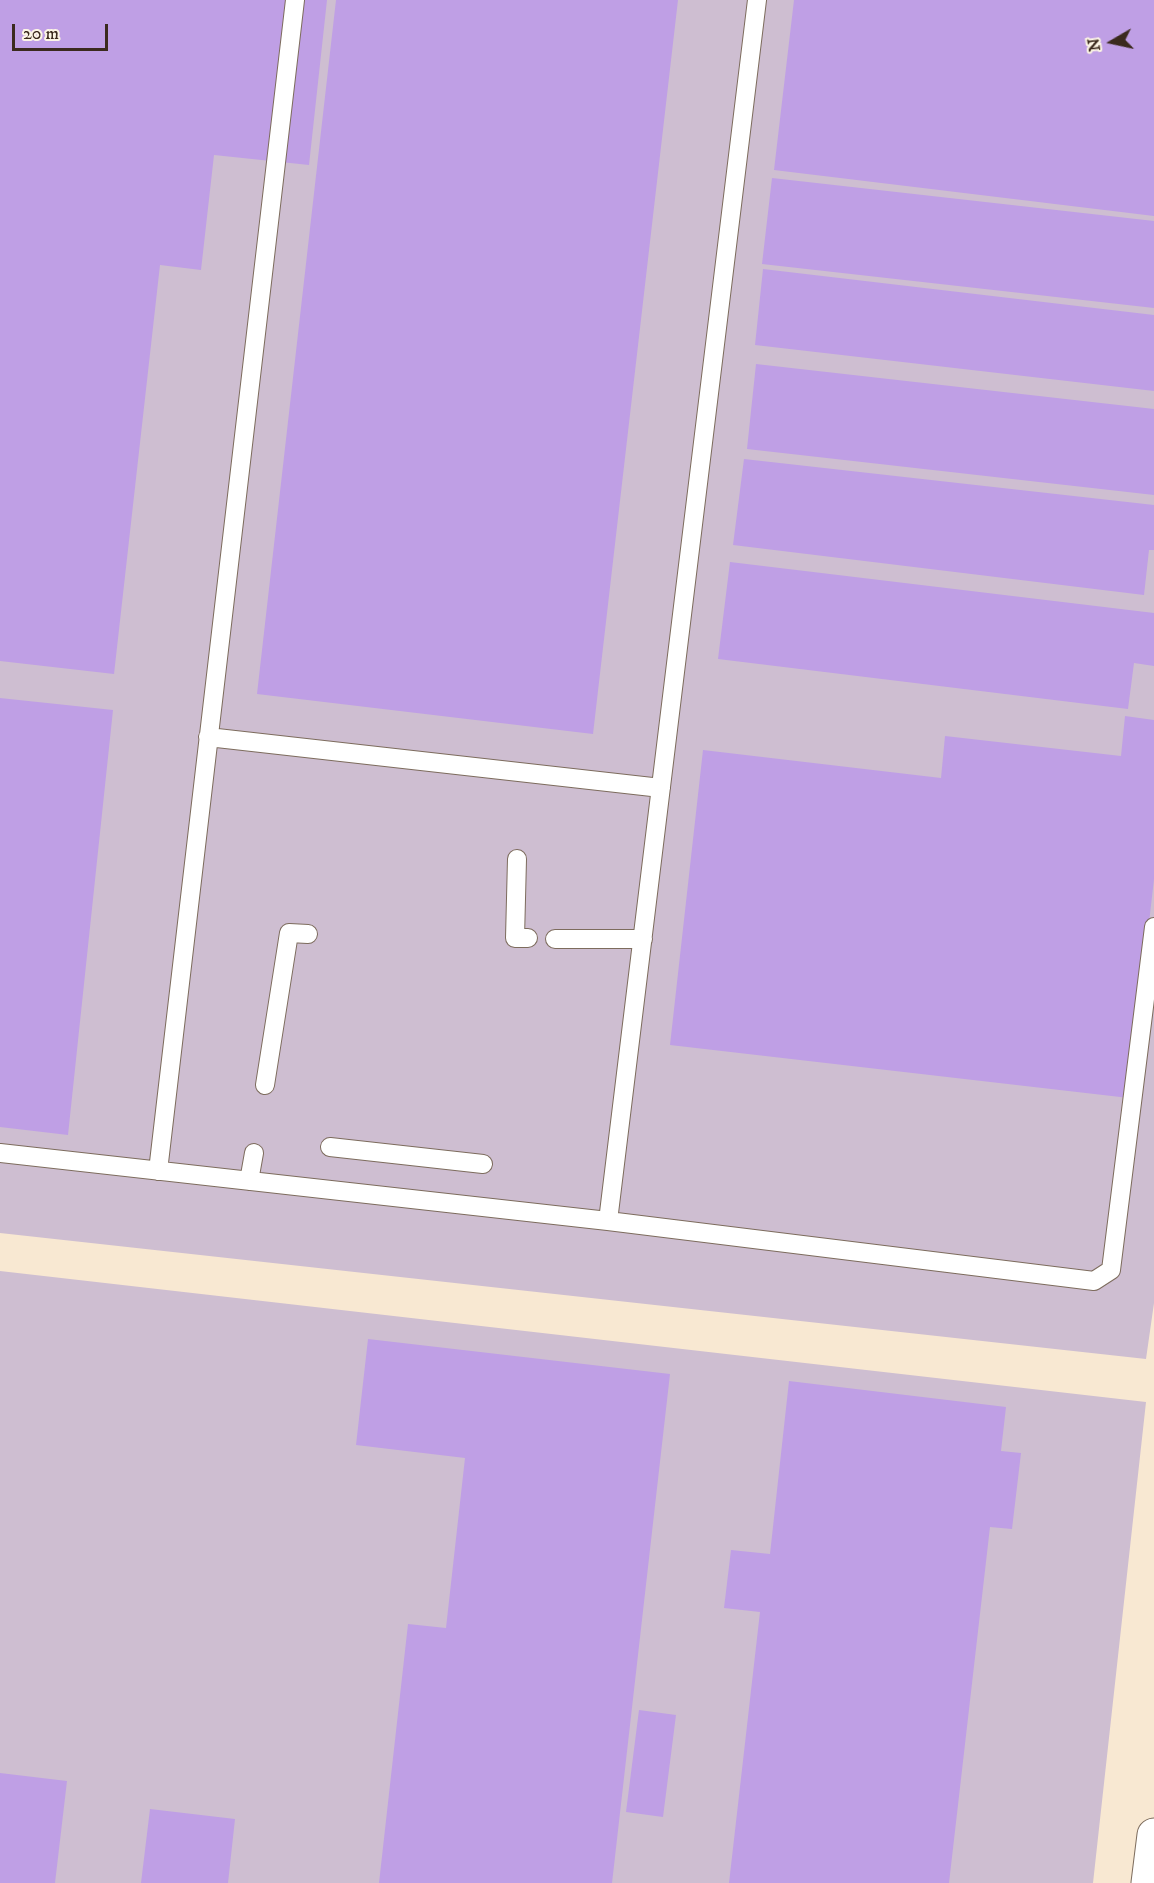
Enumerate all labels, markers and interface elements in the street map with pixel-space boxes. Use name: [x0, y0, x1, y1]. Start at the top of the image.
scale bar: [15, 12, 111, 50]
north arrow: [1082, 12, 1142, 72]
text: 20 m: [23, 23, 59, 45]
text: N: [1083, 37, 1105, 53]

